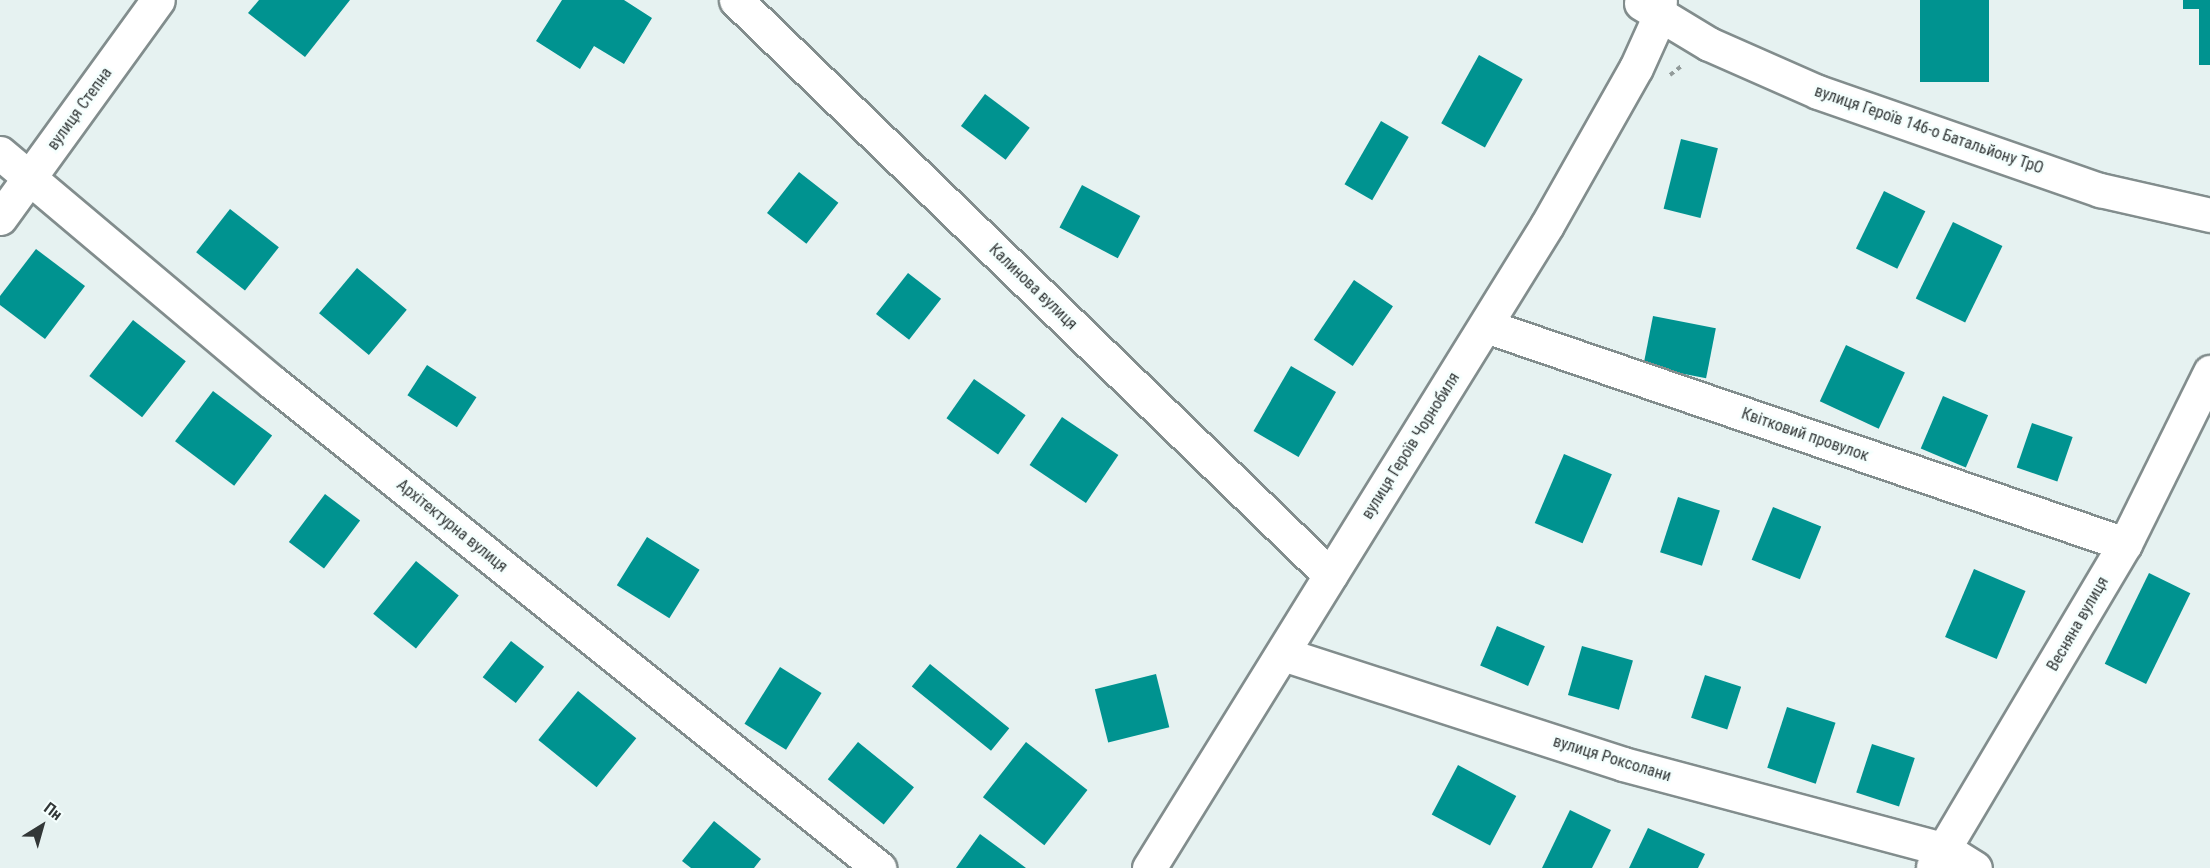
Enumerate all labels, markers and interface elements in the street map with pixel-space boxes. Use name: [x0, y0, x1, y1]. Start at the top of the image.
street label: вулиця Степна: [44, 64, 116, 154]
street label: вулиця Героїв 146-о Батальйону ТрО: [1812, 82, 2046, 178]
street label: Калинова вулиця: [985, 240, 1081, 334]
street label: вулиця Героїв Чорнобиля: [1358, 369, 1464, 523]
street label: Квітковий провулок: [1739, 404, 1871, 466]
street label: Архітектурна вулиця: [393, 475, 511, 577]
street label: Весняна вулиця: [2043, 573, 2113, 675]
street label: вулиця Роксолани: [1551, 732, 1673, 786]
north arrow: [12, 796, 72, 856]
text: Пн: [40, 798, 66, 824]

